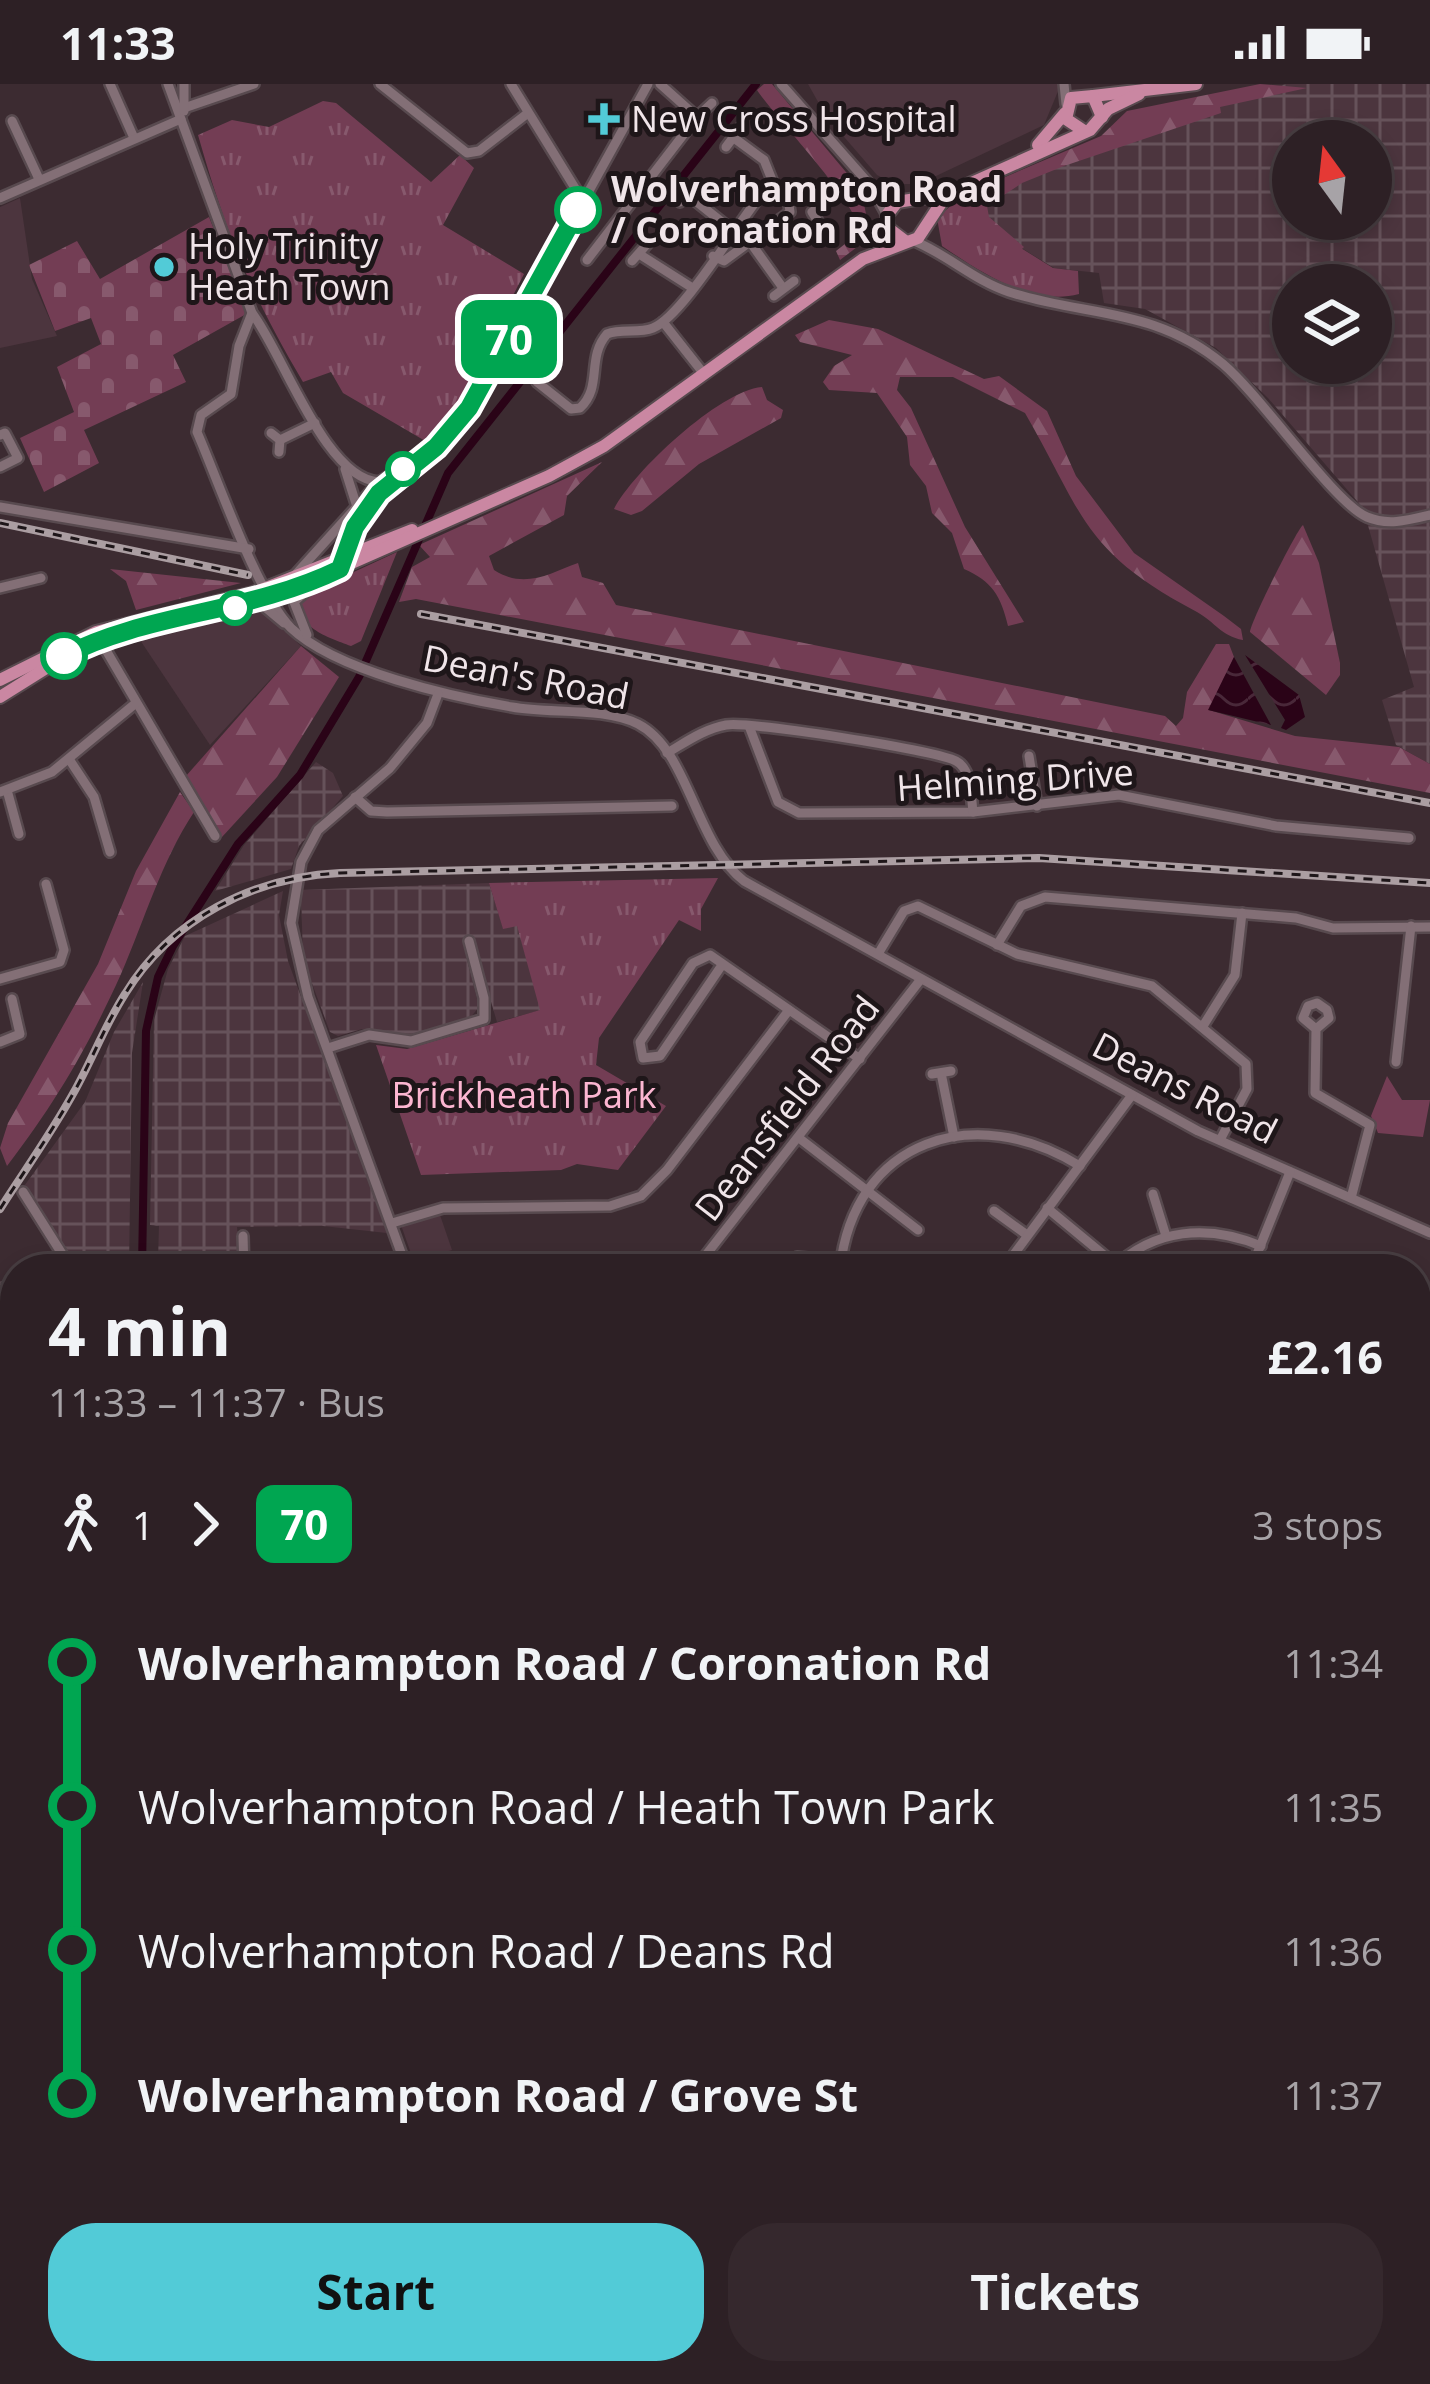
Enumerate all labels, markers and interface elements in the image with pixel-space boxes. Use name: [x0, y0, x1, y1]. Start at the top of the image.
text: 11:33: [60, 12, 176, 73]
place label: New Cross Hospital: [631, 94, 957, 143]
marker: New Cross Hospital: [588, 103, 620, 135]
north arrow: [1272, 120, 1392, 240]
map controls: [1272, 120, 1392, 384]
place label: Wolverhampton Road / Coronation Rd: [611, 164, 1002, 254]
marker: Wolverhampton Road / Coronation Rd: [556, 188, 600, 232]
place label: Holy Trinity Heath Town: [188, 221, 390, 311]
marker: Holy Trinity Heath Town: [151, 254, 177, 280]
button: layers: [1272, 264, 1392, 384]
line badge: 70: [455, 300, 563, 378]
text: 70: [485, 310, 533, 367]
unlabelled marker: [387, 453, 419, 485]
unlabelled marker: [219, 592, 251, 624]
street label: Dean's Road: [419, 633, 633, 720]
unlabelled marker: [42, 634, 86, 678]
street label: Helming Drive: [895, 747, 1135, 812]
street label: Deansfield Road: [683, 985, 890, 1230]
street label: Deans Road: [1085, 1020, 1286, 1155]
park label: Brickheath Park: [391, 1070, 657, 1119]
text: 4 min: [48, 1285, 231, 1375]
text: £2.16: [1267, 1326, 1383, 1387]
text: 11:33 – 11:37 · Bus: [48, 1375, 385, 1428]
icon: walk: [48, 1491, 114, 1557]
icon: forward: [172, 1491, 238, 1557]
text: 70: [280, 1495, 328, 1552]
text: 1: [132, 1498, 154, 1551]
text: 3 stops: [1252, 1498, 1383, 1551]
text: Wolverhampton Road / Coronation Rd: [138, 1632, 991, 1693]
text: 11:34: [1284, 1636, 1383, 1689]
text: Wolverhampton Road / Heath Town Park: [138, 1776, 994, 1837]
text: 11:35: [1284, 1780, 1383, 1833]
text: Wolverhampton Road / Deans Rd: [138, 1920, 835, 1981]
text: 11:36: [1284, 1924, 1383, 1977]
text: Wolverhampton Road / Grove St: [138, 2064, 858, 2125]
text: 11:37: [1284, 2068, 1383, 2121]
button: Start: [48, 2223, 704, 2361]
button: Tickets: [728, 2223, 1383, 2361]

